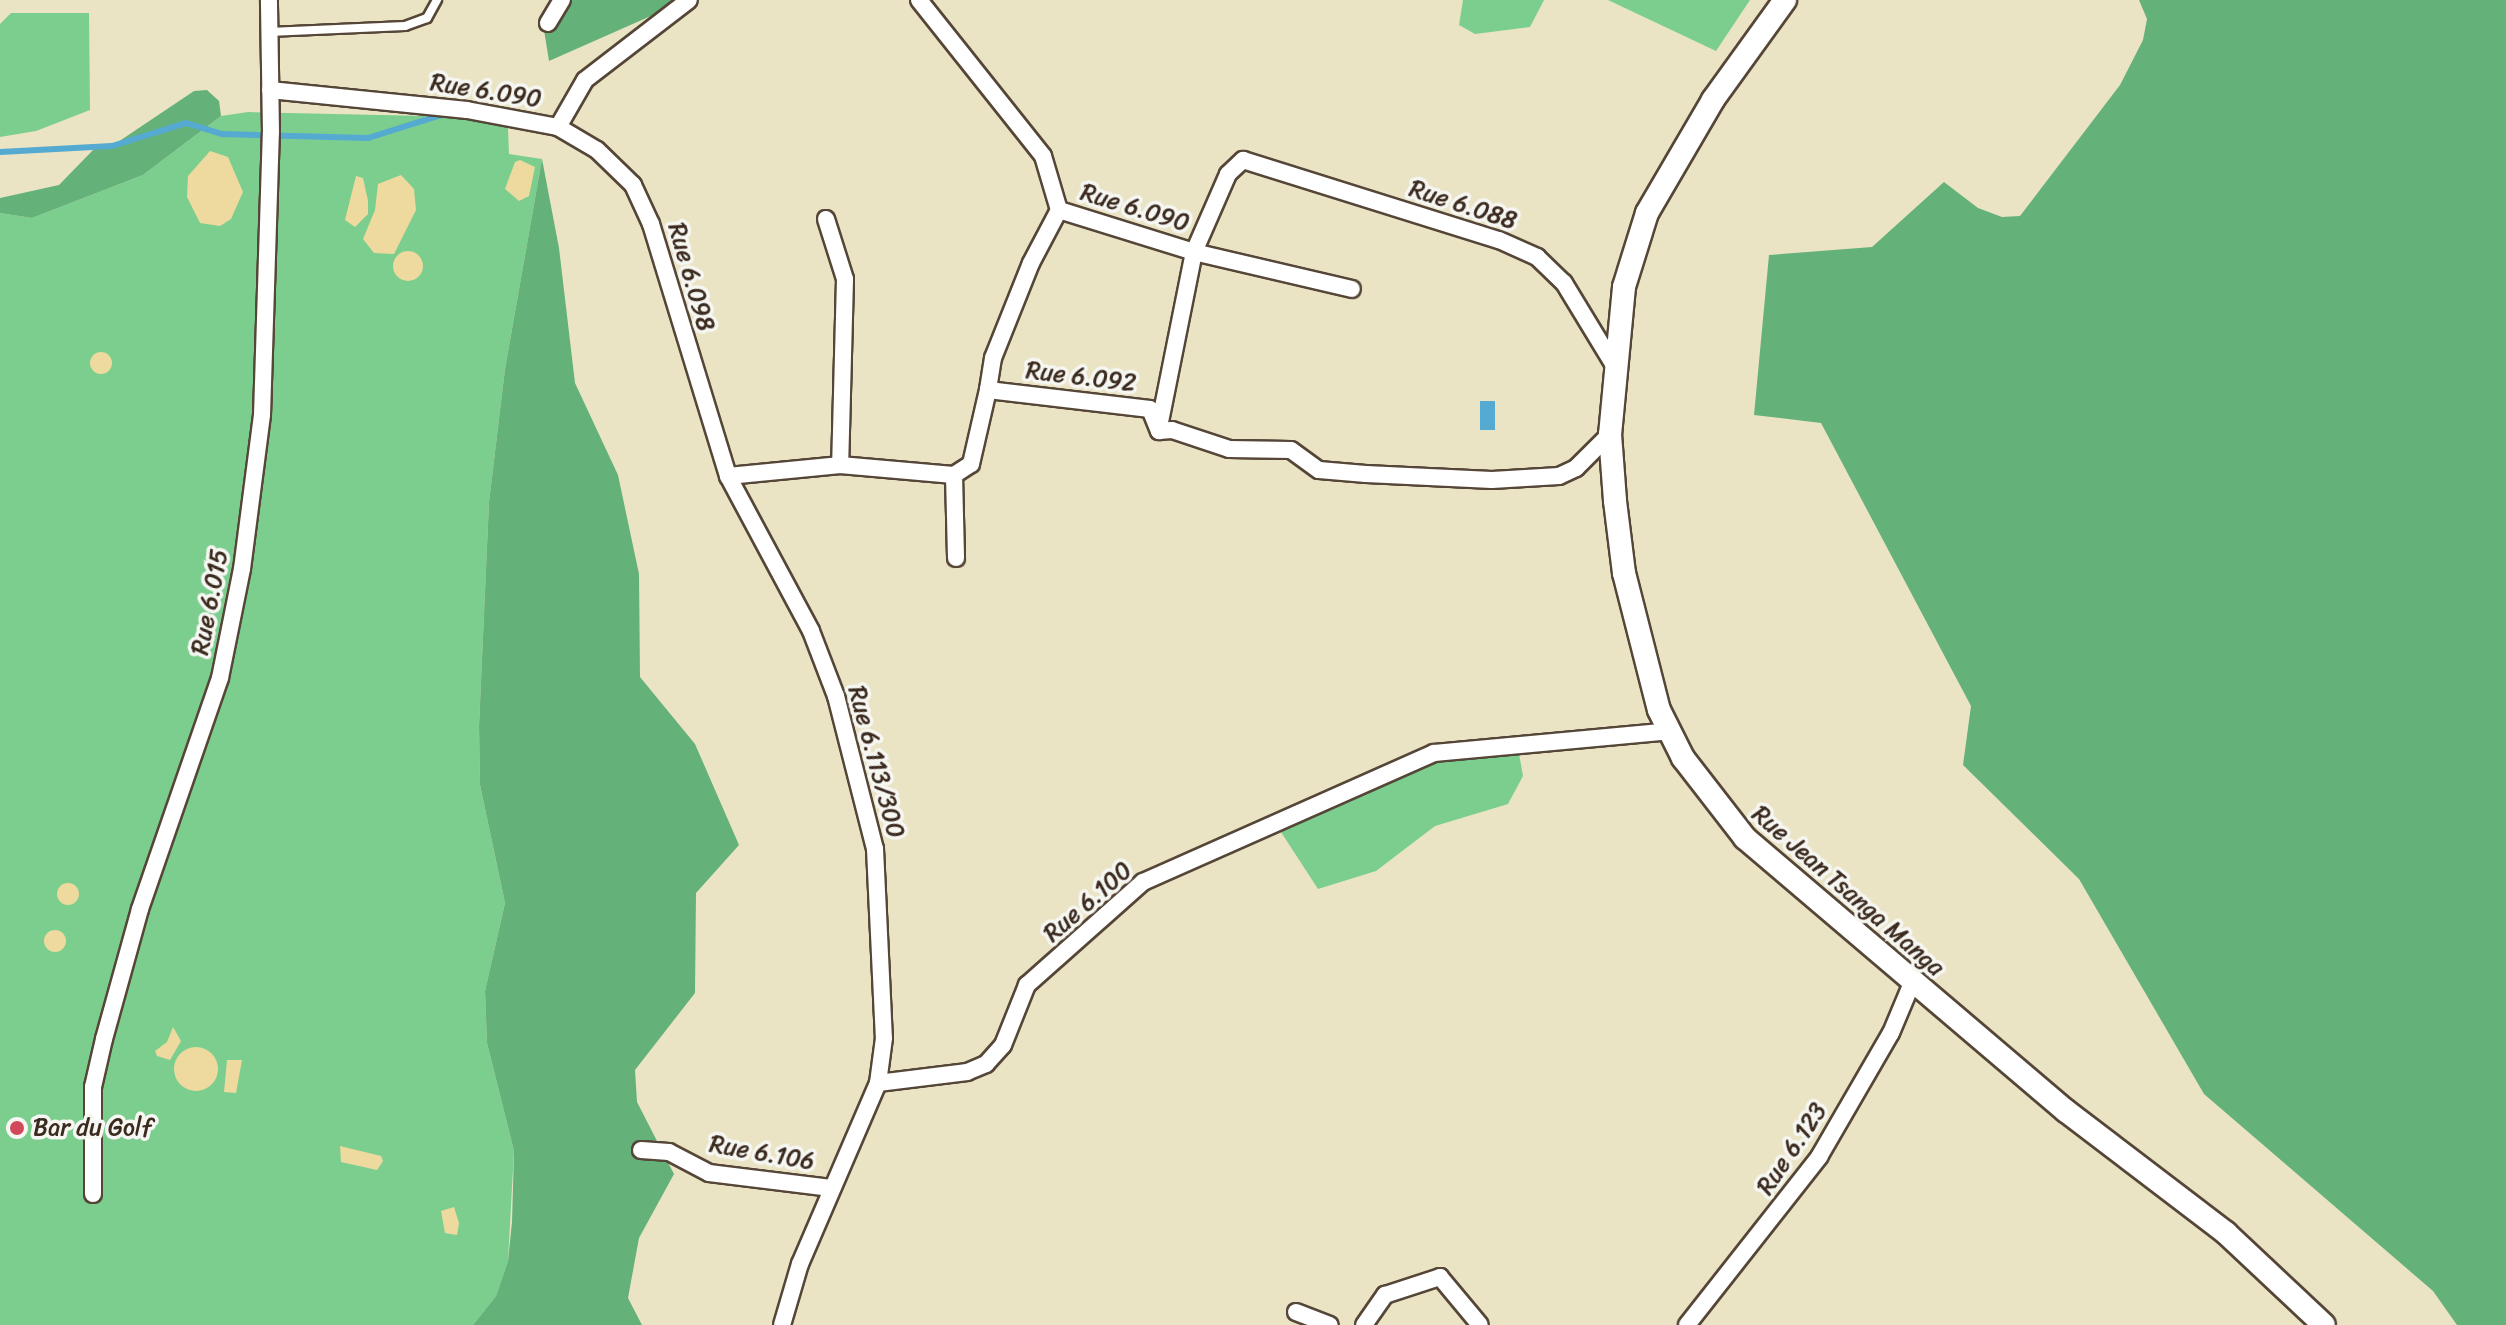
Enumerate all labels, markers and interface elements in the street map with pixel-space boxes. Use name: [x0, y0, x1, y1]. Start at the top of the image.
street label: Rue 6.090: [428, 68, 544, 114]
street label: Rue 6.088: [1406, 174, 1520, 236]
street label: Rue 6.090: [1077, 178, 1193, 238]
street label: Rue 6.098: [662, 220, 720, 334]
street label: Rue 6.092: [1024, 356, 1138, 398]
street label: Rue 6.015: [186, 547, 234, 657]
street label: Rue 6.113/300: [842, 683, 910, 841]
street label: Rue Jean Tsanga Manga: [1745, 799, 1951, 983]
street label: Rue 6.100: [1038, 856, 1138, 948]
street label: Rue 6.123: [1751, 1098, 1833, 1200]
place label: Bar du Golf: [33, 1114, 152, 1142]
marker: Bar du Golf: [8, 1119, 26, 1137]
street label: Rue 6.106: [707, 1130, 817, 1176]

